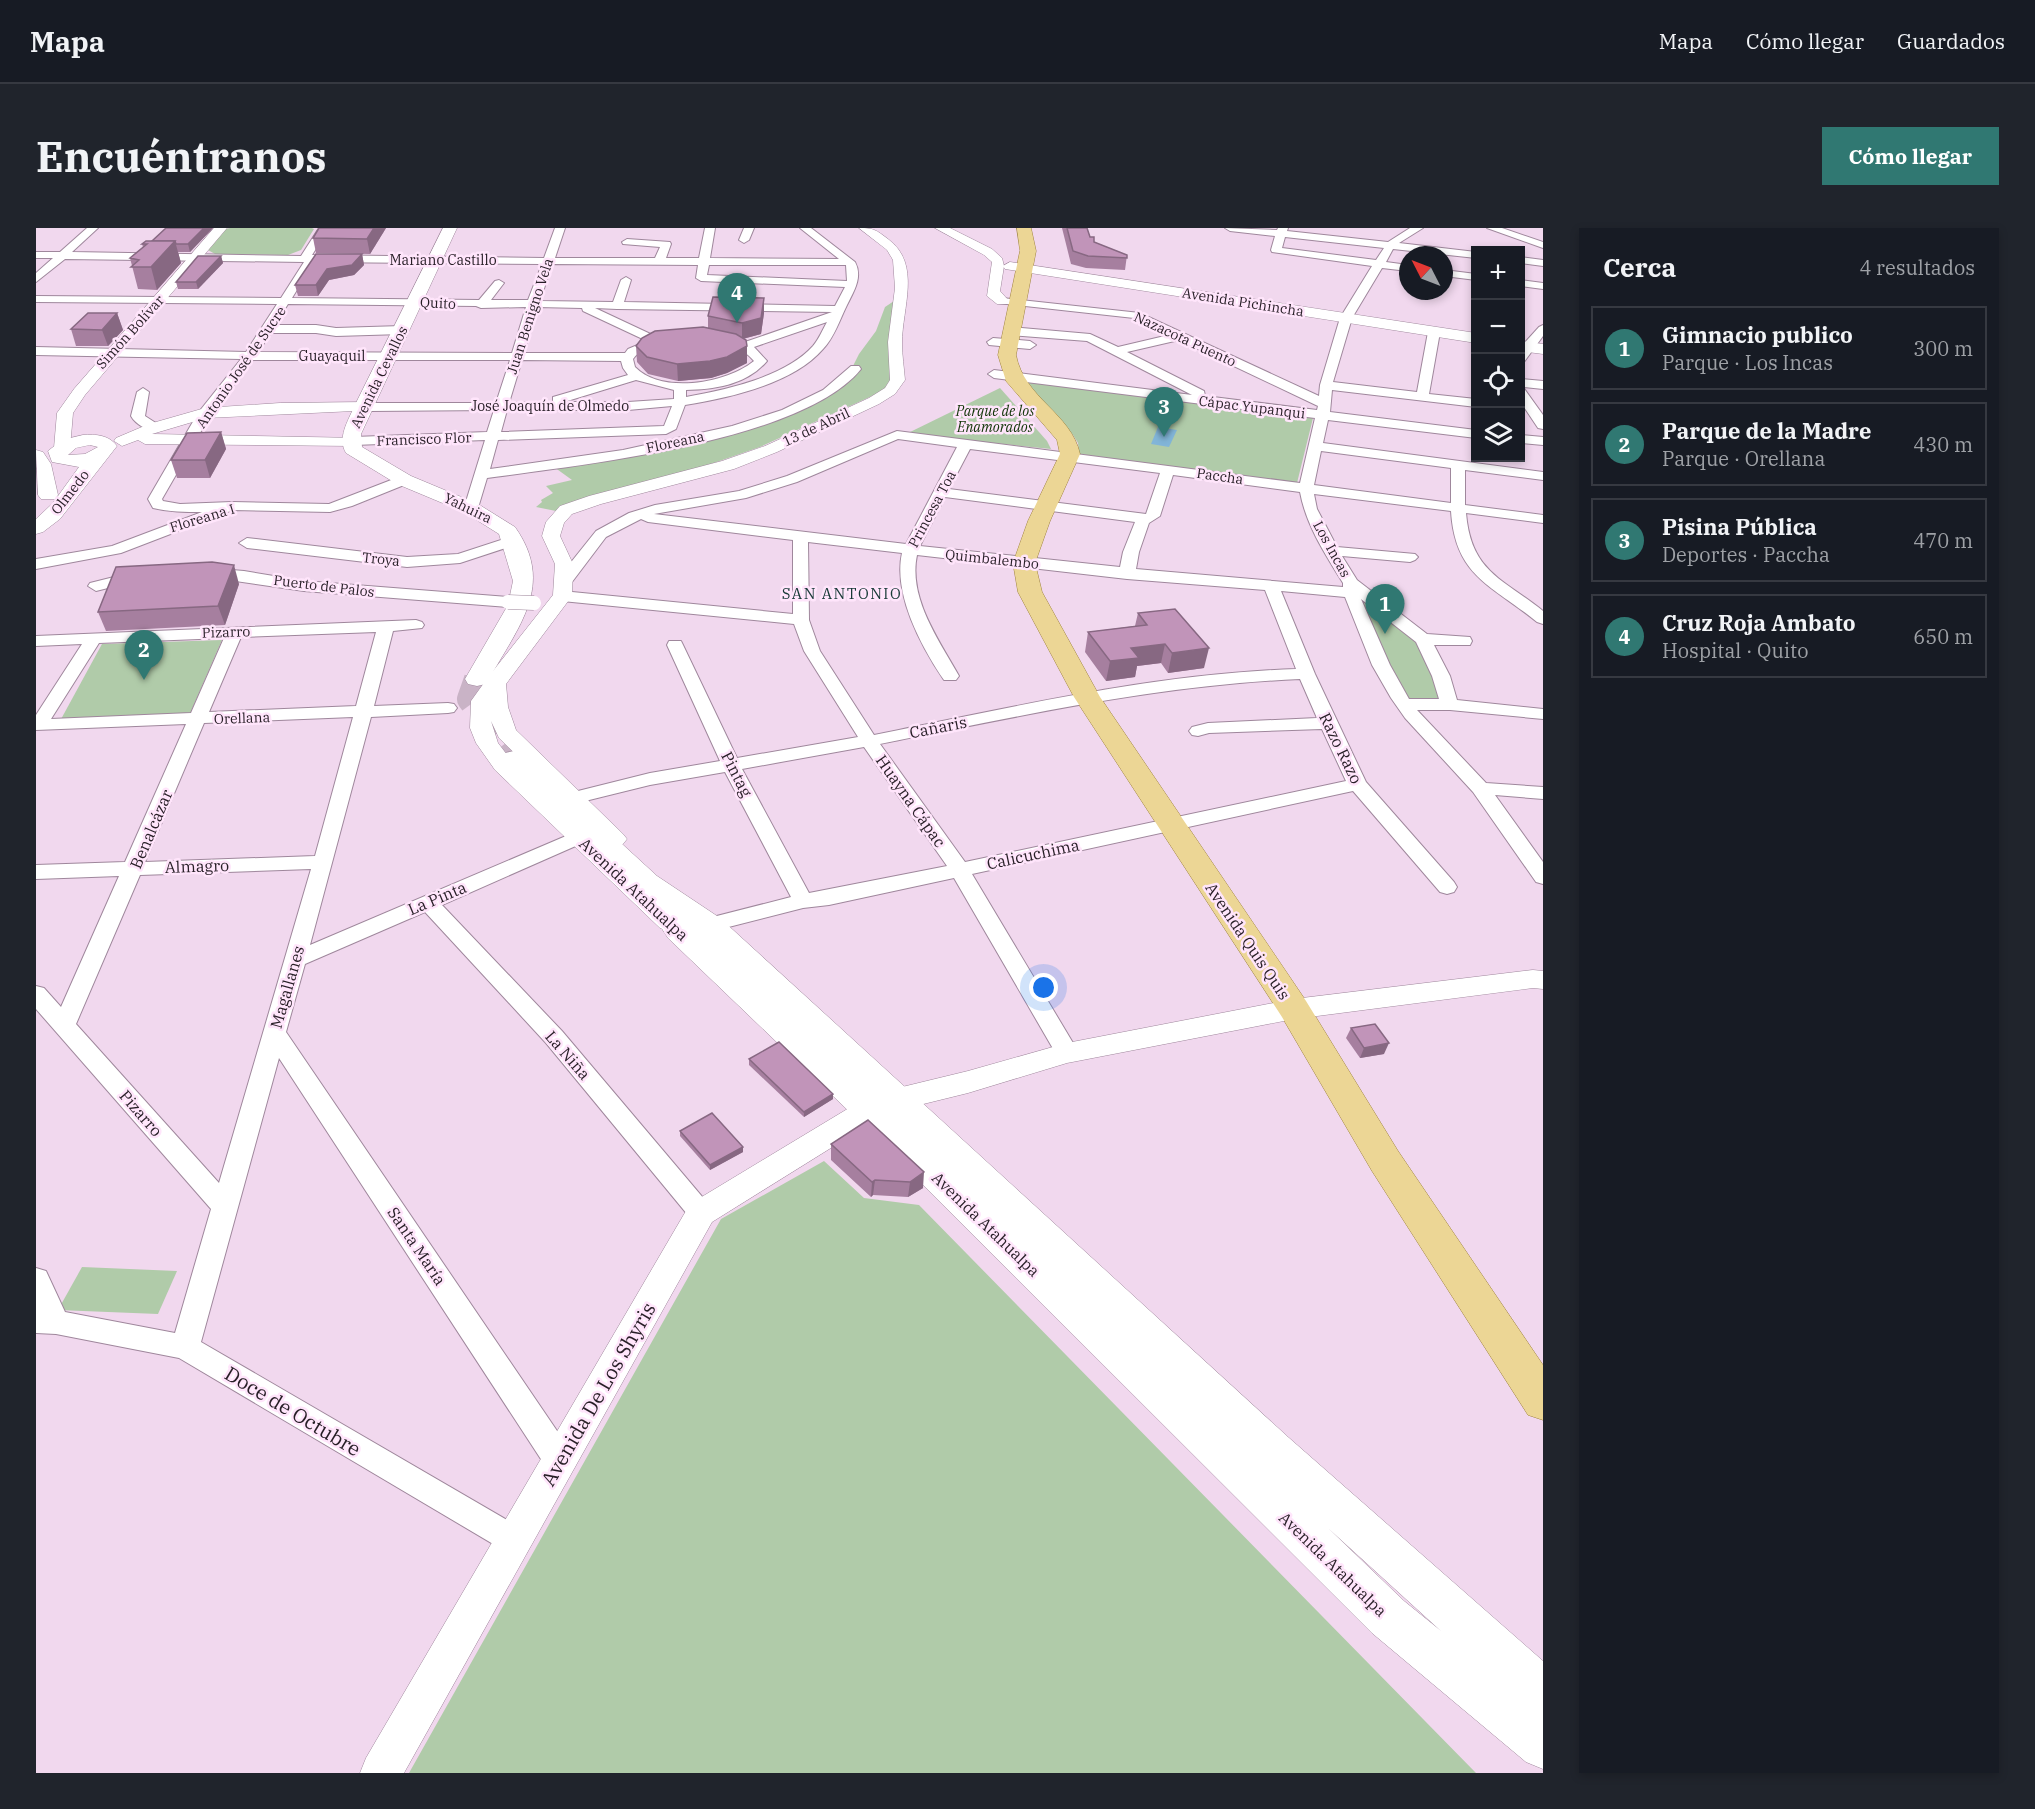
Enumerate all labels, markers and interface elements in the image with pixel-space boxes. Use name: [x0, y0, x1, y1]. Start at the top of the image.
text: Mapa: [30, 23, 105, 60]
text: Mapa: [1659, 27, 1713, 55]
text: Cómo llegar: [1746, 27, 1864, 55]
text: Guardados: [1897, 27, 2005, 55]
button: Cómo llegar: [1822, 127, 1999, 185]
text: Encuéntranos: [36, 129, 327, 184]
north arrow: [1399, 246, 1453, 300]
map controls: [1471, 246, 1525, 462]
button: +: [1471, 246, 1525, 300]
text: Cerca: [1603, 250, 1676, 284]
street label: Mariano Castillo: [389, 251, 497, 269]
text: 4 resultados: [1859, 254, 1975, 281]
street label: Juan Benigno Vela: [503, 256, 557, 376]
pin: 4: [718, 274, 756, 323]
street label: Avenida Pichincha: [1181, 283, 1305, 321]
street label: Simón Bolívar: [92, 291, 168, 373]
street label: Quito: [420, 293, 457, 313]
button: −: [1471, 300, 1525, 354]
street label: Antonio José de Sucre: [192, 303, 290, 431]
street label: Nazacota Puento: [1131, 307, 1239, 371]
text: Gimnacio publico: [1662, 320, 1853, 349]
street label: Avenida Cevallos: [346, 323, 412, 431]
text: 1: [1619, 335, 1631, 362]
text: 300 m: [1913, 335, 1973, 362]
street label: Guayaquil: [299, 347, 365, 365]
text: Parque · Los Incas: [1662, 349, 1833, 376]
button: locate: [1471, 354, 1525, 408]
pin: 3: [1144, 388, 1184, 437]
street label: Cápac Yupanqui: [1198, 392, 1306, 422]
street label: José Joaquín de Olmedo: [471, 397, 629, 415]
park label: Parque de los Enamorados: [955, 402, 1035, 436]
street label: 13 de Abril: [780, 404, 852, 450]
button: layers: [1471, 408, 1525, 462]
text: Parque de la Madre: [1662, 416, 1871, 445]
street label: Floreana: [644, 427, 706, 457]
street label: Francisco Flor: [376, 428, 473, 450]
text: 2: [1619, 431, 1631, 458]
text: 430 m: [1913, 431, 1973, 458]
text: Parque · Orellana: [1662, 445, 1825, 472]
street label: Paccha: [1196, 464, 1245, 488]
street label: Olmedo: [47, 466, 93, 518]
street label: Princesa Toa: [904, 467, 960, 551]
street label: Yahuira: [441, 489, 495, 527]
street label: Floreana I: [167, 500, 237, 536]
text: Pisina Pública: [1662, 512, 1817, 541]
street label: Los Incas: [1309, 518, 1355, 581]
text: 3: [1619, 527, 1631, 554]
text: 470 m: [1913, 527, 1973, 554]
text: Deportes · Paccha: [1662, 541, 1830, 568]
street label: Quimbalembo: [944, 545, 1040, 573]
street label: Troya: [361, 548, 401, 570]
street label: Puerto de Palos: [272, 571, 376, 601]
district label: SAN ANTONIO: [782, 584, 902, 603]
pin: 1: [1366, 584, 1404, 634]
text: Cruz Roja Ambato: [1662, 608, 1856, 637]
street label: Pizarro: [202, 622, 251, 642]
text: 4: [1619, 623, 1631, 650]
text: 650 m: [1913, 623, 1973, 650]
pin: 2: [124, 630, 164, 680]
text: Hospital · Quito: [1662, 637, 1808, 664]
street label: Orellana: [214, 708, 271, 728]
street label: Razo Razo: [1315, 709, 1367, 787]
street label: Cañaris: [908, 712, 968, 742]
street label: Pintag: [717, 748, 757, 800]
street label: Huayna Cápac: [872, 751, 950, 851]
street label: Benalcázar: [125, 786, 177, 872]
street label: Avenida Atahualpa: [575, 833, 693, 945]
street label: Calicuchima: [985, 834, 1081, 874]
street label: Almagro: [164, 855, 230, 877]
street label: La Pinta: [405, 877, 469, 919]
street label: Avenida Quis Quis: [1201, 879, 1295, 1003]
street label: Magallanes: [266, 943, 308, 1031]
your location: [1029, 973, 1058, 1002]
street label: La Niña: [541, 1026, 595, 1084]
street label: Pizarro: [115, 1086, 167, 1140]
street label: Avenida Atahualpa: [928, 1167, 1044, 1281]
street label: Santa María: [384, 1203, 451, 1289]
street label: Avenida De Los Shyris: [534, 1297, 662, 1491]
street label: Doce de Octubre: [220, 1360, 366, 1462]
street label: Avenida Atahualpa: [1275, 1507, 1391, 1621]

